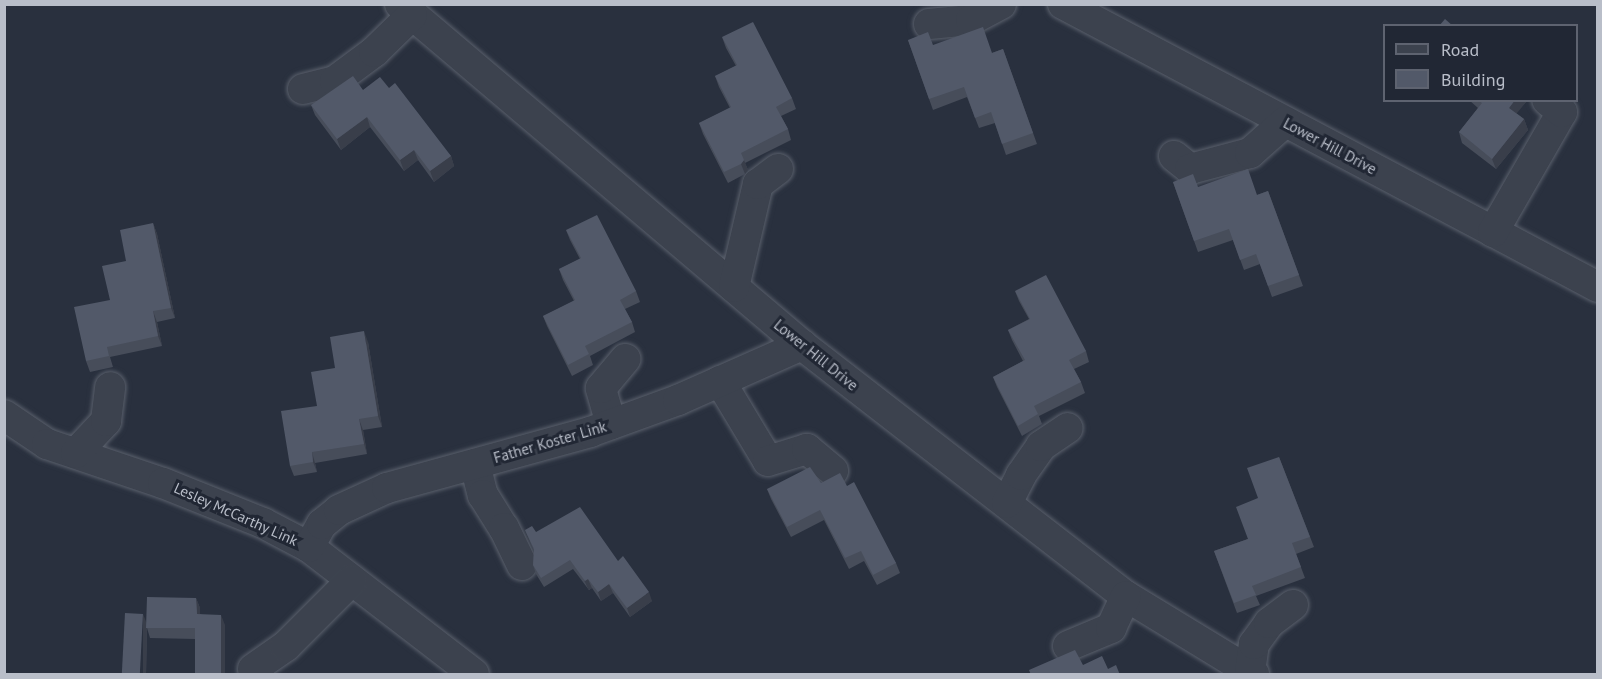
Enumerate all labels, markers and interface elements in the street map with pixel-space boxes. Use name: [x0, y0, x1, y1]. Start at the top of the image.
legend: [1383, 24, 1578, 102]
text: Road: [1441, 38, 1479, 61]
text: Building: [1441, 68, 1505, 91]
street label: Lower Hill Drive: [1280, 114, 1380, 178]
street label: Lower Hill Drive: [770, 316, 862, 394]
street label: Father Koster Link: [491, 417, 609, 467]
street label: Lesley McCarthy Link: [171, 478, 301, 550]

